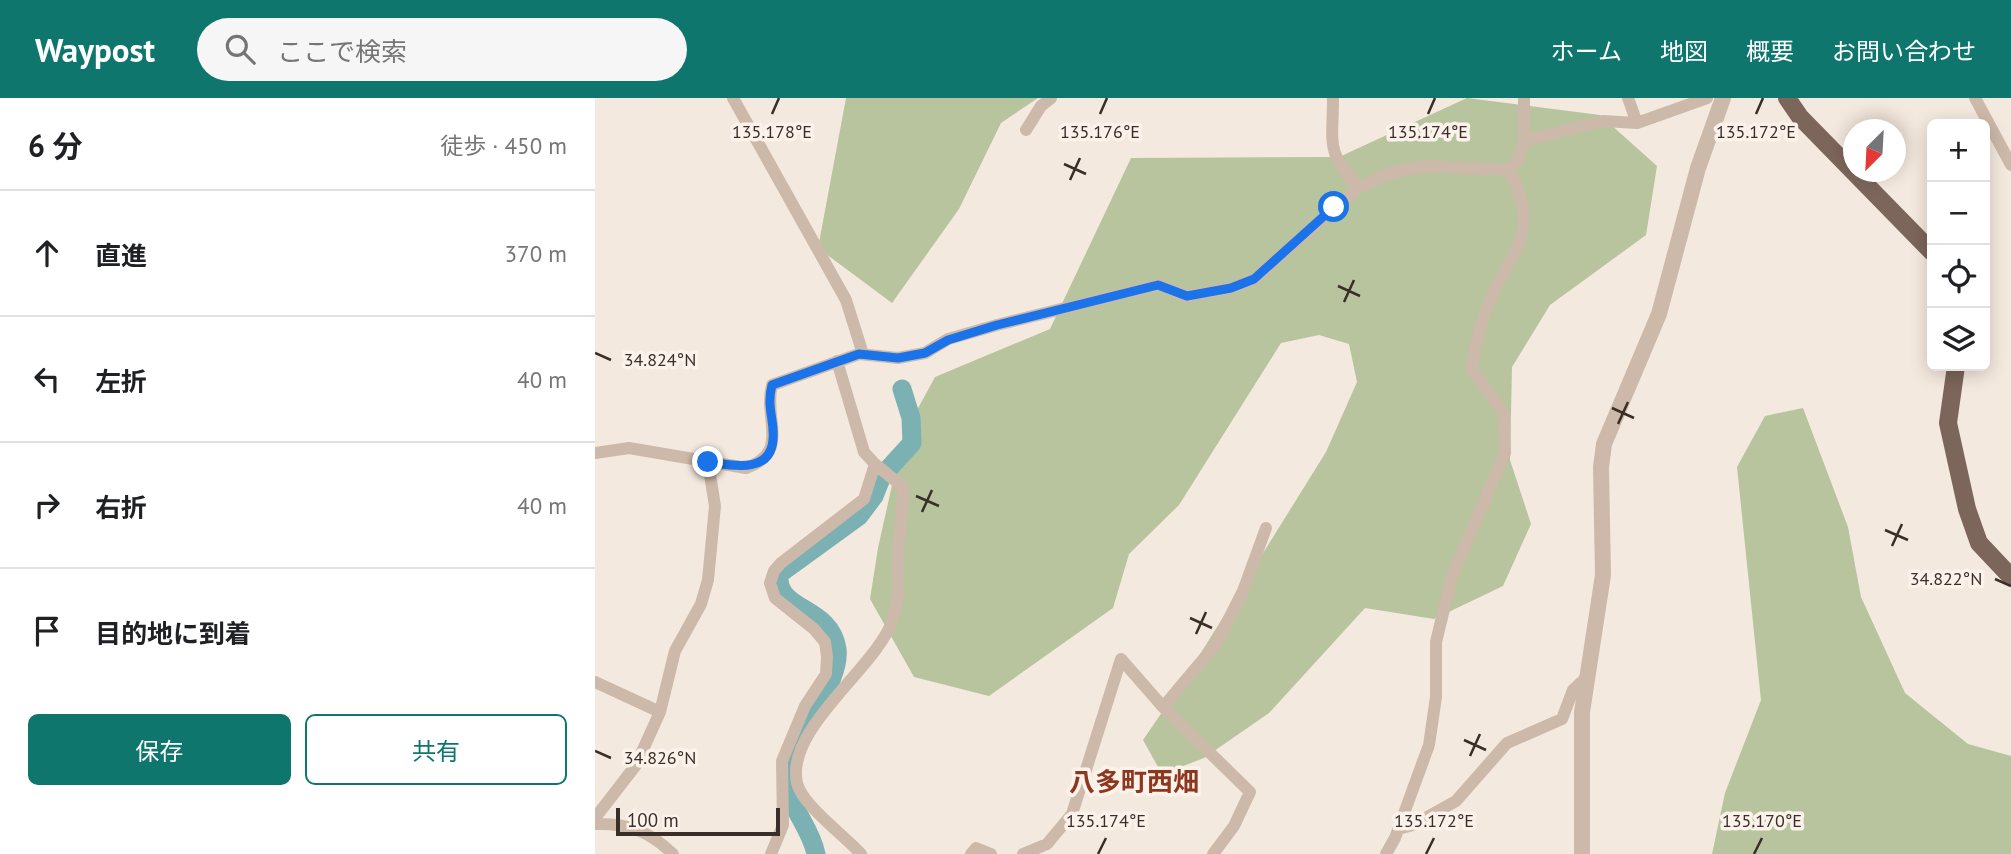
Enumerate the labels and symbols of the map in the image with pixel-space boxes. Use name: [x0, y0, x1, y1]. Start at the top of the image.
north arrow: [1843, 119, 1906, 182]
text: 135.178°E: [732, 120, 812, 143]
text: 135.176°E: [1060, 120, 1140, 143]
text: 135.174°E: [1388, 120, 1468, 143]
text: 135.172°E: [1716, 120, 1796, 143]
route start: [1318, 191, 1349, 222]
text: 34.824°N: [624, 348, 696, 371]
route end: [692, 446, 723, 477]
text: 34.822°N: [1910, 567, 1982, 590]
text: 34.826°N: [624, 746, 696, 769]
district label: 八多町西畑: [1069, 765, 1199, 798]
scale bar: [616, 805, 781, 837]
text: 135.174°E: [1066, 809, 1146, 832]
text: 135.172°E: [1394, 809, 1474, 832]
text: 135.170°E: [1722, 809, 1802, 832]

